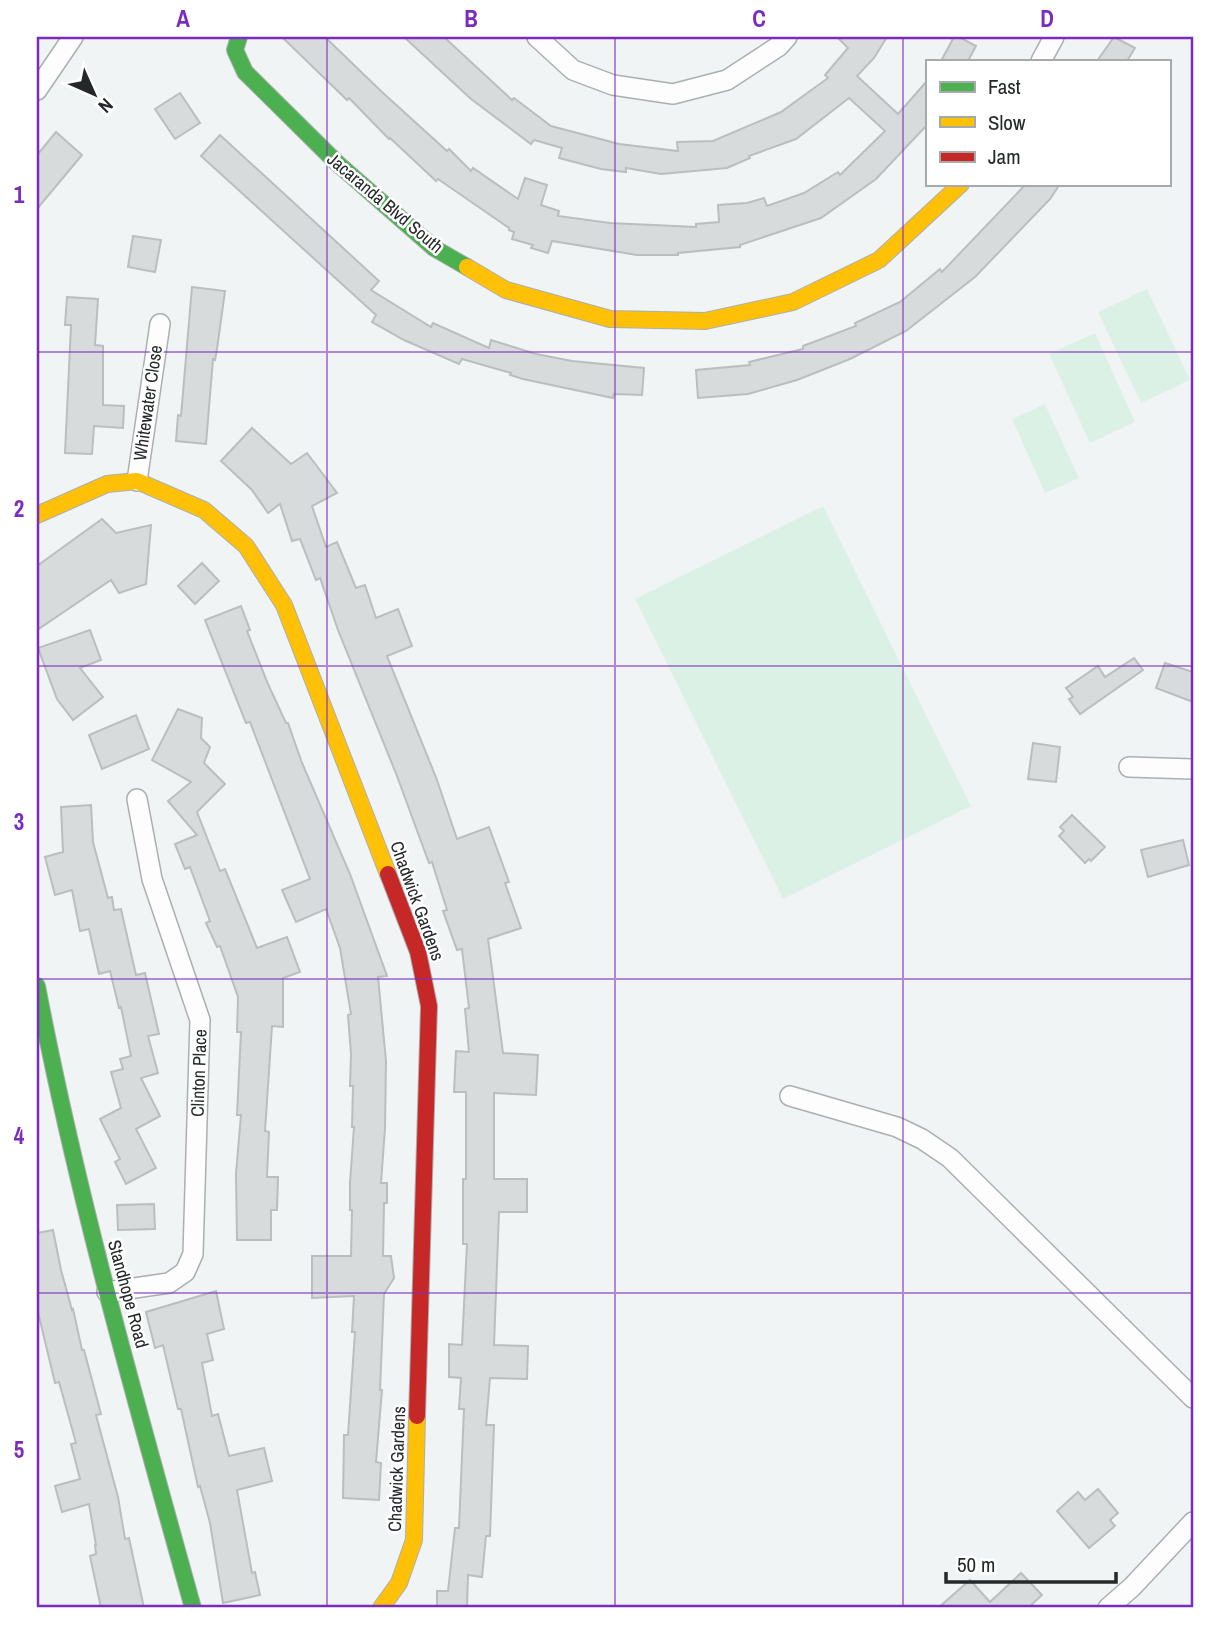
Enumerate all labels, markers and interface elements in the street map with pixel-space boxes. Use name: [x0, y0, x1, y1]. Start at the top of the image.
text: A: [176, 3, 190, 34]
text: B: [464, 3, 478, 34]
text: C: [752, 3, 766, 34]
text: D: [1040, 3, 1054, 34]
north arrow: [60, 60, 130, 130]
legend: [926, 60, 1170, 186]
text: Fast: [988, 72, 1021, 101]
text: N: [93, 93, 119, 119]
text: Slow: [988, 108, 1026, 137]
text: Jam: [988, 142, 1021, 171]
street label: Jacaranda Blvd South: [322, 147, 449, 259]
text: 1: [14, 179, 25, 210]
street label: Whitewater Close: [127, 344, 168, 462]
text: 2: [14, 493, 24, 524]
text: 3: [14, 806, 24, 837]
street label: Chadwick Gardens: [384, 838, 451, 964]
street label: Clinton Place: [184, 1029, 213, 1117]
text: 4: [14, 1120, 25, 1151]
street label: Standhope Road: [102, 1237, 155, 1351]
street label: Chadwick Gardens: [382, 1406, 411, 1532]
text: 5: [14, 1434, 24, 1465]
scale bar: [946, 1540, 1116, 1584]
text: 50 m: [957, 1550, 995, 1579]

